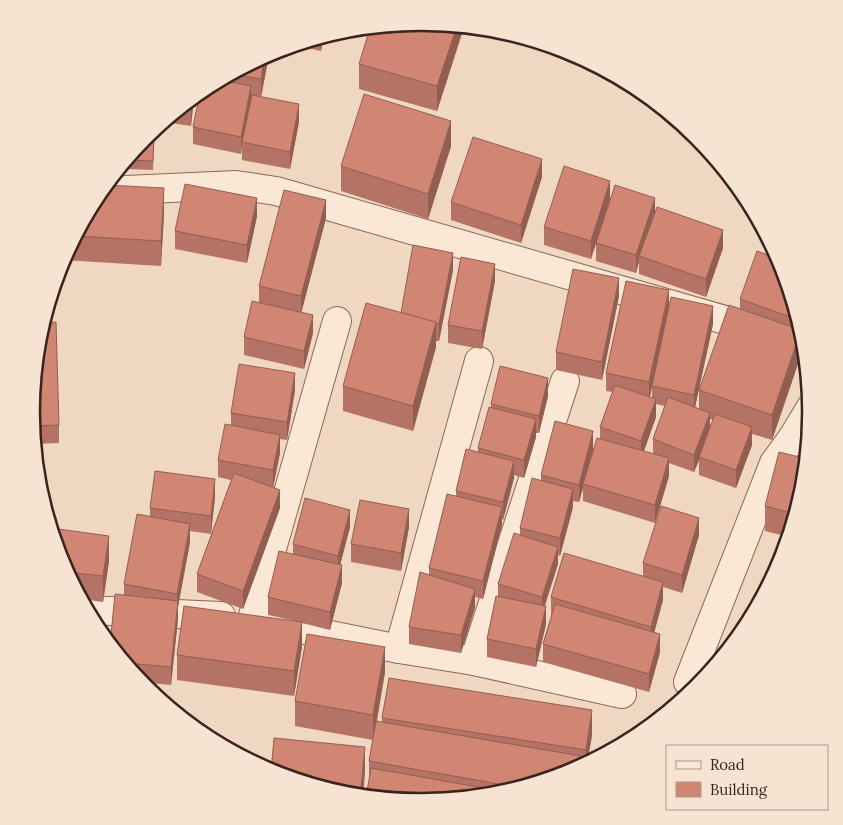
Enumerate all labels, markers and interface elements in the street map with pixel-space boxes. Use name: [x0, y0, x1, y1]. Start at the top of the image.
legend: [666, 745, 828, 810]
text: Road: [710, 755, 745, 774]
text: Building: [710, 780, 768, 799]

